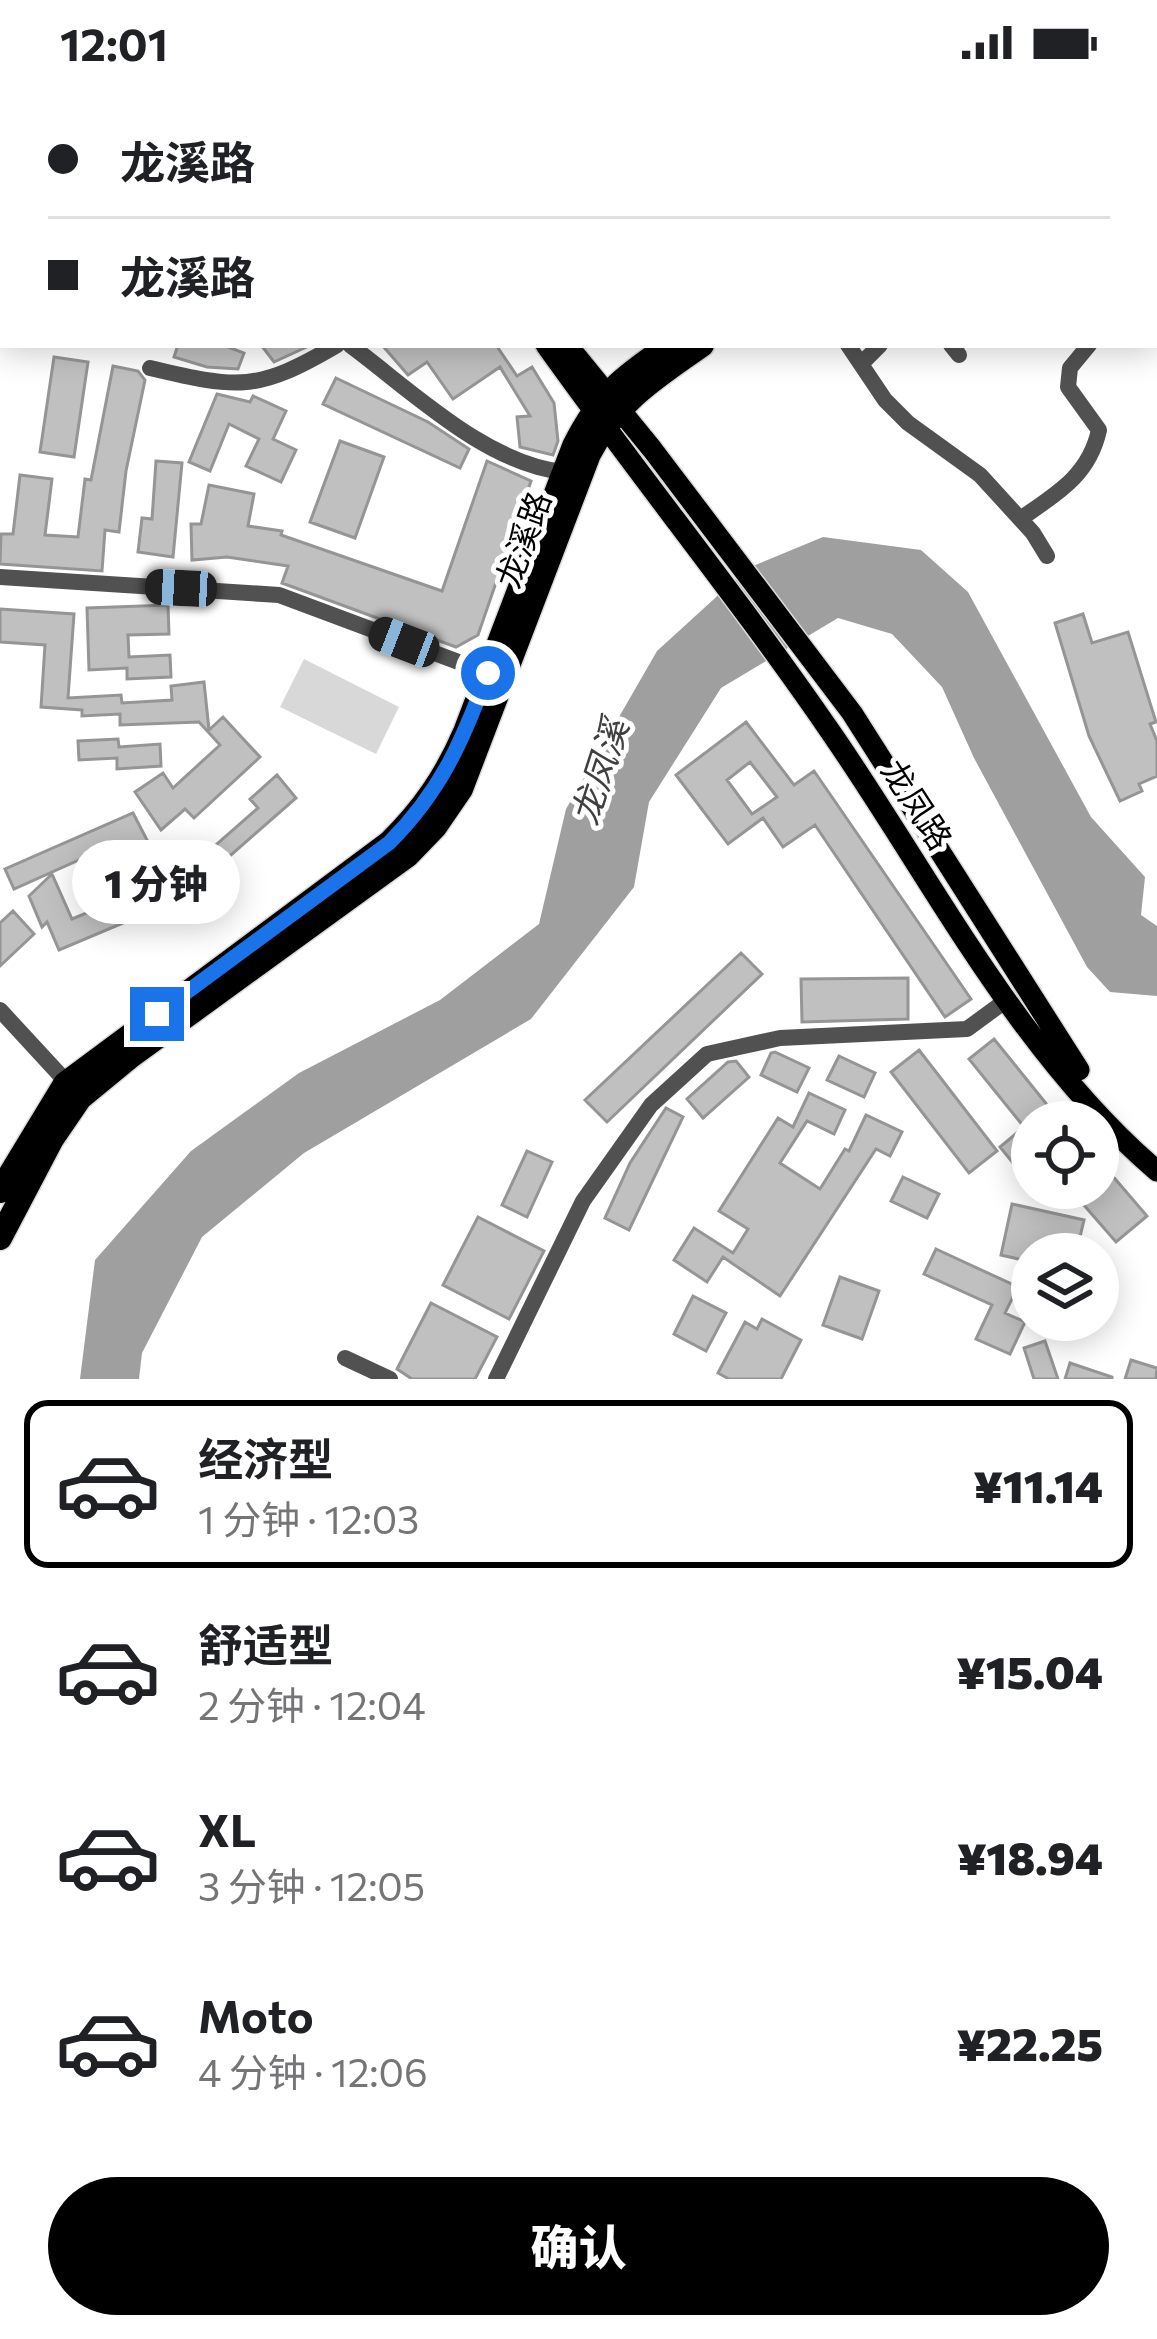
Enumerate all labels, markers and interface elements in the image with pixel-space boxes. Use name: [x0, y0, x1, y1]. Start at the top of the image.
text: 12:01: [60, 15, 168, 70]
text: 龙溪路: [120, 133, 255, 188]
text: 龙溪路: [120, 248, 255, 303]
street label: 龙溪路: [486, 485, 558, 593]
car: [144, 568, 218, 608]
car: [364, 612, 444, 672]
route start: [461, 646, 515, 700]
water label: 龙凤溪: [560, 709, 637, 829]
street label: 龙凤路: [874, 751, 962, 857]
callout: 1 分钟: [73, 840, 241, 924]
text: 1 分钟: [104, 858, 208, 906]
route end: [130, 987, 184, 1041]
map controls: [1011, 1101, 1119, 1341]
button: locate: [1011, 1101, 1119, 1209]
button: layers: [1011, 1233, 1119, 1341]
icon: car: [54, 1430, 162, 1538]
text: 经济型: [198, 1430, 333, 1485]
text: ¥11.14: [973, 1457, 1103, 1512]
text: 1 分钟 · 12:03: [198, 1494, 419, 1542]
icon: car: [54, 1616, 162, 1724]
text: 舒适型: [198, 1616, 333, 1671]
text: ¥15.04: [956, 1643, 1103, 1698]
text: 2 分钟 · 12:04: [198, 1680, 426, 1728]
text: XL: [198, 1801, 256, 1856]
icon: car: [54, 1802, 162, 1910]
text: ¥18.94: [957, 1829, 1103, 1884]
text: 3 分钟 · 12:05: [198, 1861, 425, 1909]
text: Moto: [198, 1987, 314, 2042]
icon: car: [54, 1988, 162, 2096]
text: ¥22.25: [956, 2015, 1103, 2070]
text: 4 分钟 · 12:06: [198, 2047, 428, 2095]
button: 确认: [48, 2177, 1109, 2315]

